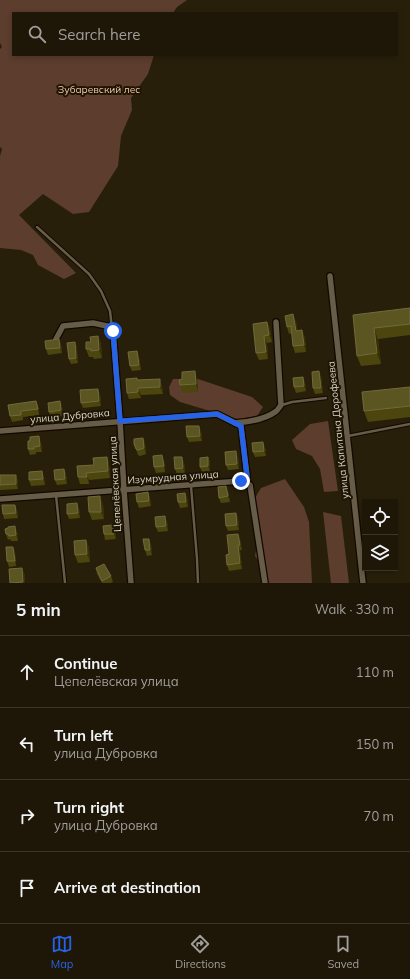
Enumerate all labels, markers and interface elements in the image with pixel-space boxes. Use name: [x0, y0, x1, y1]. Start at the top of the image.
search box: [12, 12, 398, 56]
icon: search: [26, 23, 48, 45]
text: Search here: [58, 25, 140, 44]
park label: Зубаревский лес: [58, 83, 140, 96]
route start: [104, 322, 122, 340]
street label: улица Капитана Дорофеева: [324, 361, 352, 499]
street label: улица Дубровка: [30, 406, 110, 426]
street label: Цепелёвская улица: [106, 436, 124, 532]
street label: Изумрудная улица: [127, 467, 219, 487]
route end: [232, 472, 250, 490]
map controls: [362, 499, 398, 571]
button: locate: [362, 499, 398, 535]
button: layers: [362, 535, 398, 571]
text: 5 min: [16, 599, 61, 620]
text: Walk · 330 m: [315, 601, 394, 617]
text: Continue: [54, 654, 117, 673]
icon: ahead: [16, 661, 38, 683]
text: 110 m: [356, 664, 394, 680]
text: Цепелёвская улица: [54, 673, 179, 689]
text: Turn left: [54, 726, 113, 745]
icon: left: [16, 733, 38, 755]
text: 150 m: [356, 736, 394, 752]
text: улица Дубровка: [54, 745, 158, 761]
text: Turn right: [54, 798, 124, 817]
icon: right: [16, 805, 38, 827]
text: 70 m: [364, 808, 394, 824]
text: улица Дубровка: [54, 817, 158, 833]
icon: arrive: [16, 877, 38, 899]
text: Arrive at destination: [54, 878, 201, 897]
tab: Map: [51, 933, 73, 971]
tab: Directions: [175, 933, 226, 971]
tab: Saved: [327, 933, 359, 971]

